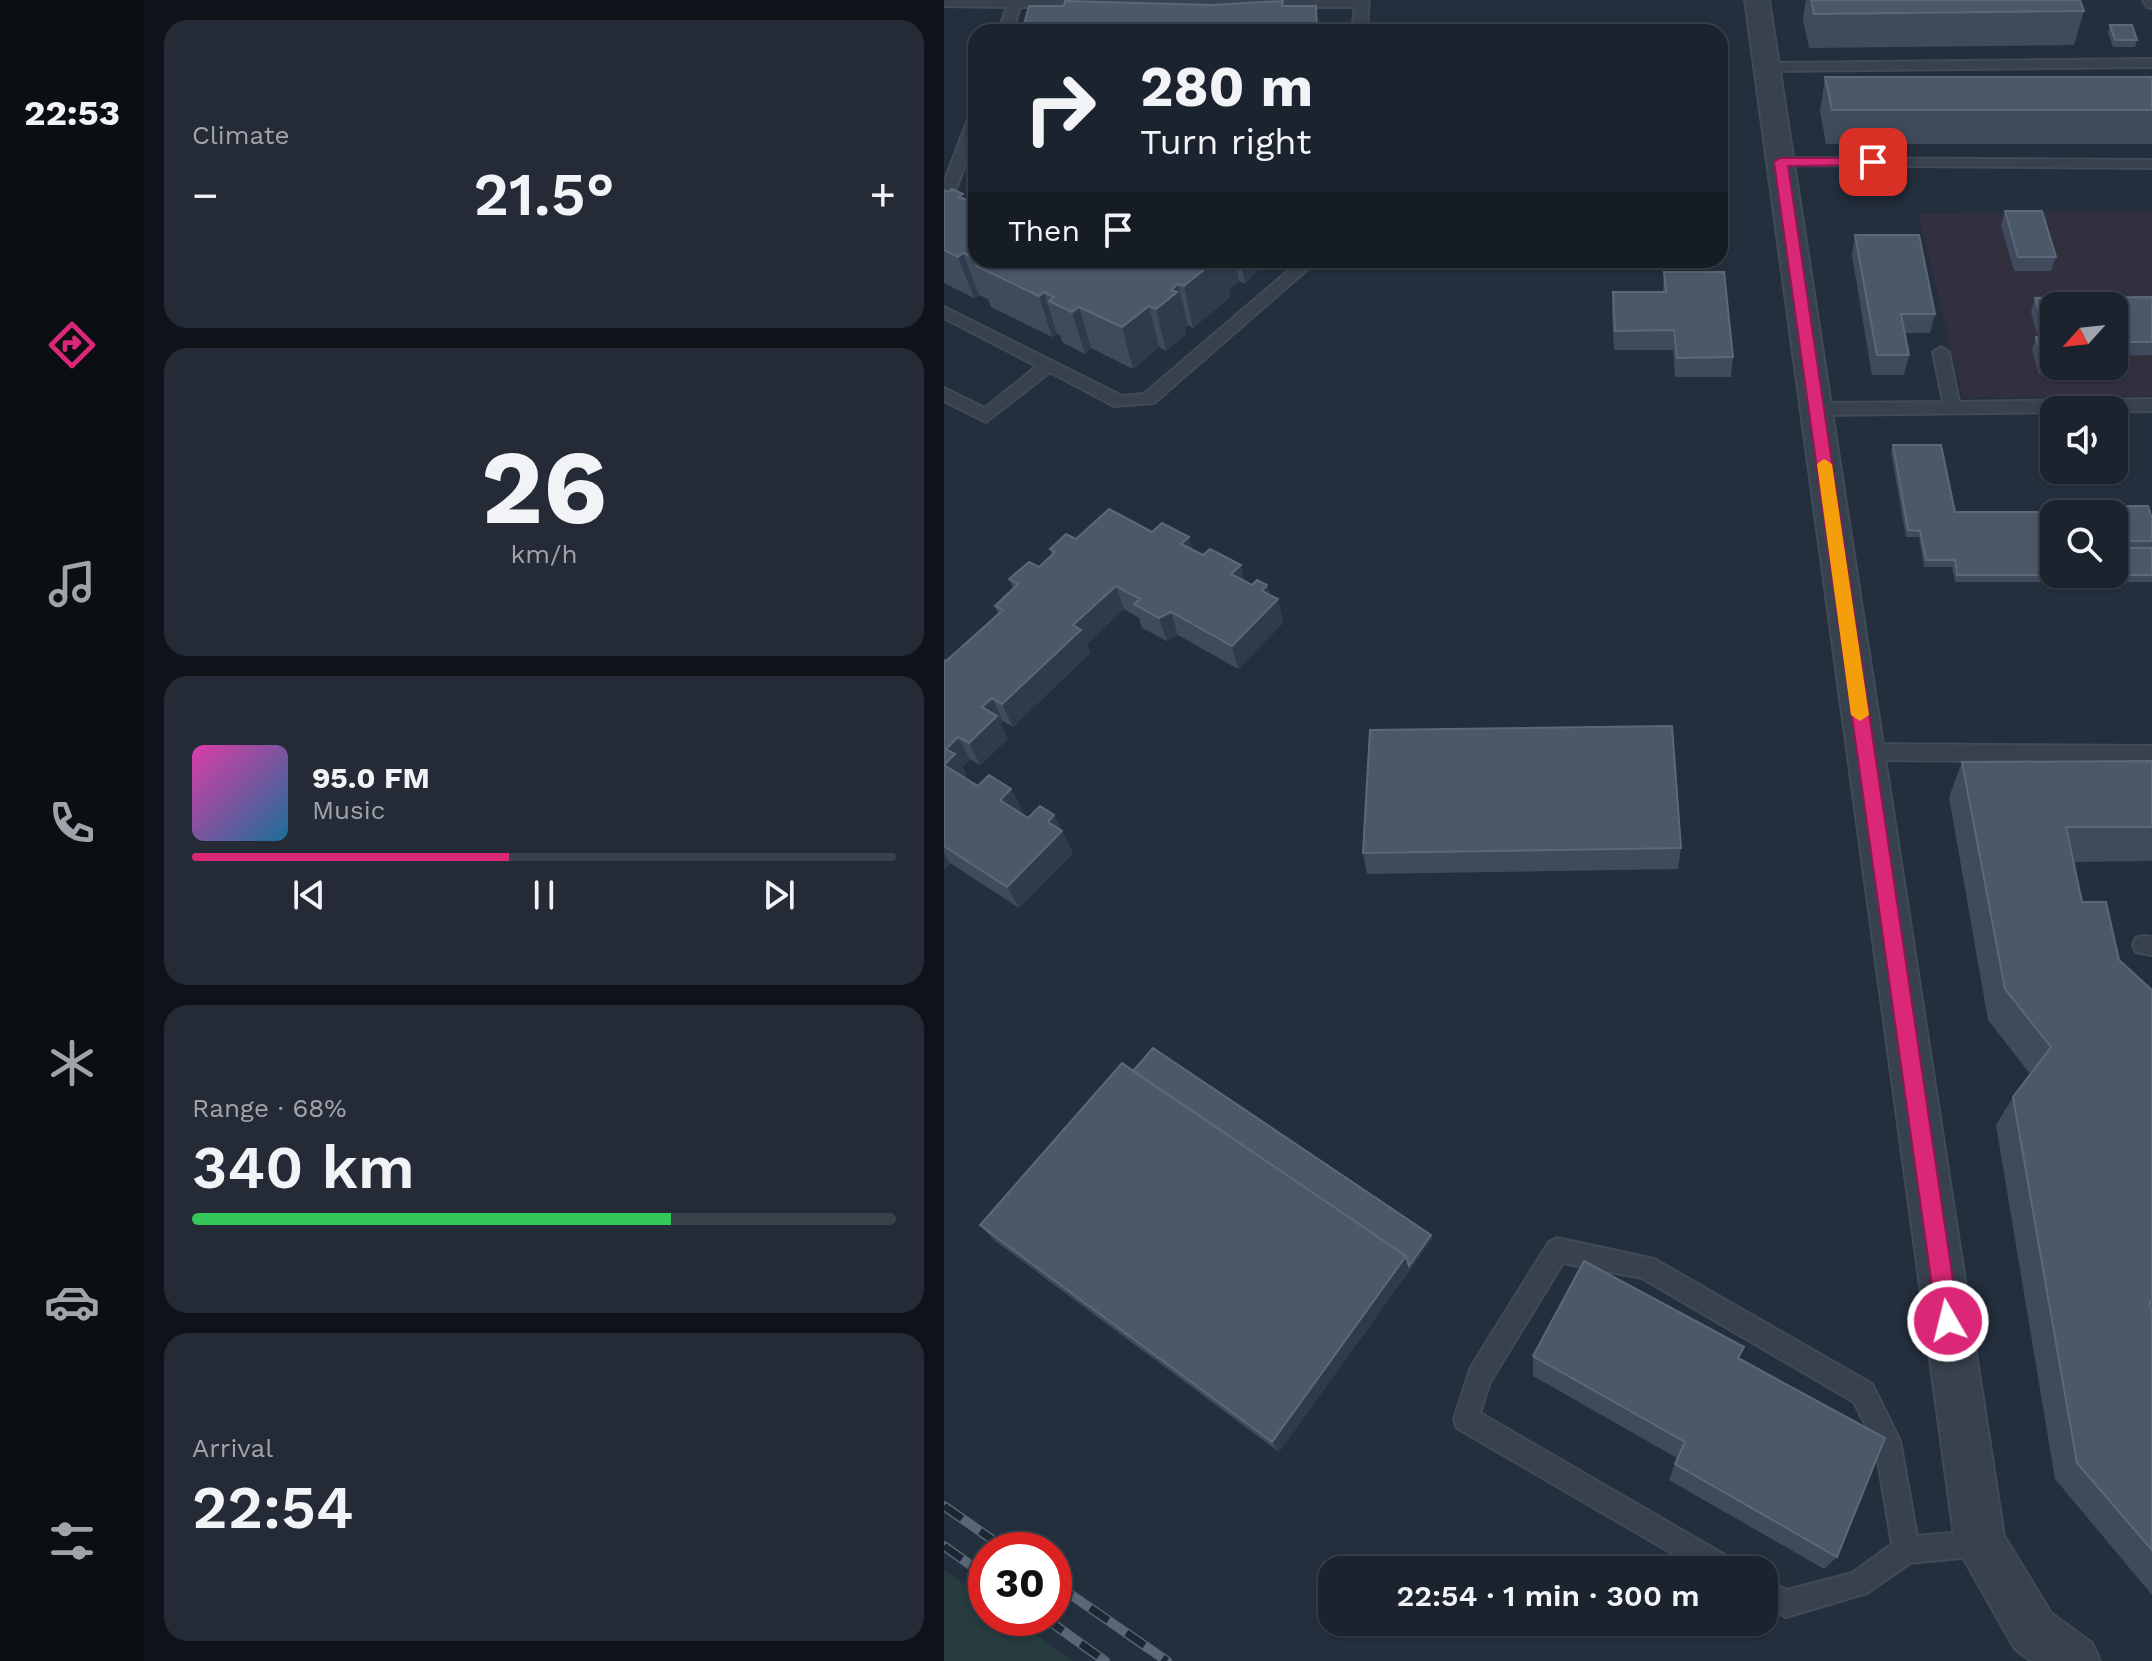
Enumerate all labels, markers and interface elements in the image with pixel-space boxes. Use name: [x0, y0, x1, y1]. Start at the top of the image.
text: 280 m: [1140, 54, 1313, 120]
icon: right: [1008, 56, 1112, 160]
text: 22:53: [24, 92, 120, 134]
text: Climate: [192, 120, 290, 150]
text: Turn right: [1140, 121, 1311, 163]
pin: [1839, 128, 1907, 196]
icon: arrive: [1851, 140, 1895, 184]
text: 21.5°: [473, 159, 615, 230]
text: −: [192, 169, 219, 221]
text: +: [869, 169, 896, 221]
icon: arrive: [1096, 208, 1140, 252]
text: Then: [1008, 213, 1080, 248]
north arrow: [2040, 292, 2128, 380]
map controls: [2040, 292, 2128, 588]
icon: directions: [44, 317, 100, 373]
button: sound: [2040, 396, 2128, 484]
text: 26: [481, 426, 607, 548]
button: search: [2040, 500, 2128, 588]
text: km/h: [511, 539, 577, 569]
icon: music: [44, 556, 100, 612]
text: 95.0 FM: [312, 760, 430, 795]
icon: phone: [44, 795, 100, 851]
text: Music: [312, 795, 385, 825]
icon: previous: [287, 873, 331, 917]
icon: pause: [522, 873, 566, 917]
icon: next: [757, 873, 801, 917]
icon: climate: [44, 1035, 100, 1091]
text: Range · 68%: [192, 1093, 347, 1123]
text: 340 km: [192, 1132, 415, 1203]
icon: car: [44, 1274, 100, 1330]
position arrow: [1906, 1279, 1990, 1363]
text: Arrival: [192, 1433, 273, 1463]
text: 22:54: [192, 1472, 354, 1543]
icon: filters: [44, 1513, 100, 1569]
speed limit sign: 30: [968, 1532, 1072, 1636]
text: 22:54 · 1 min · 300 m: [1396, 1578, 1700, 1613]

